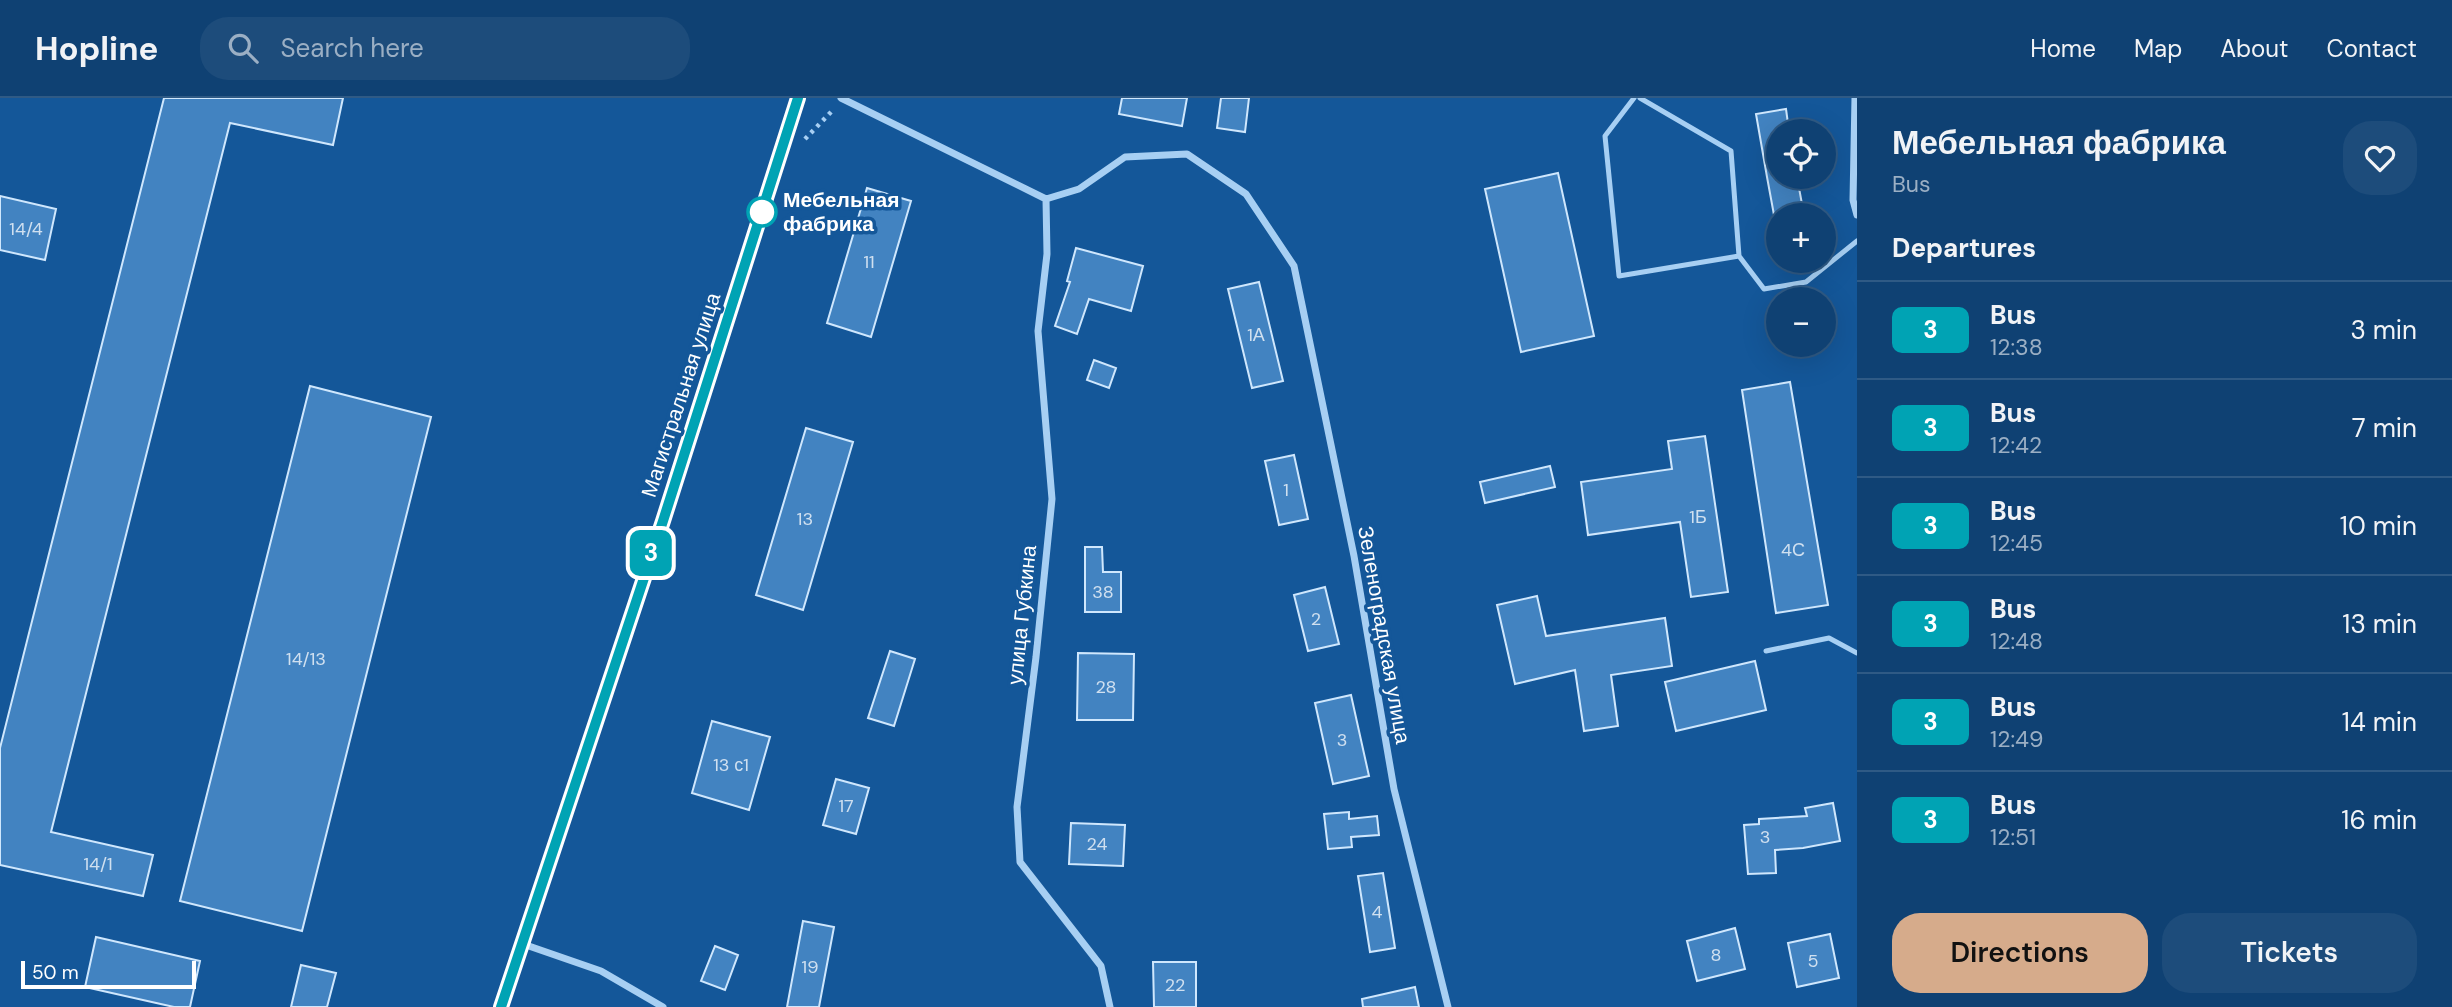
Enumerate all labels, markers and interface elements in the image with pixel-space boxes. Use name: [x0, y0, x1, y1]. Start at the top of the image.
search box: [200, 17, 690, 80]
text: Hopline: [35, 27, 158, 70]
icon: search: [224, 29, 262, 67]
text: Search here: [280, 31, 424, 65]
text: Home: [2030, 33, 2096, 64]
text: Map: [2134, 33, 2182, 64]
text: About: [2220, 33, 2289, 64]
text: Contact: [2327, 33, 2417, 64]
map controls: [1766, 119, 1836, 357]
button: locate: [1766, 119, 1836, 189]
text: Мебельная фабрика: [1892, 121, 2226, 164]
button: heart: [2343, 121, 2417, 195]
text: Bus: [1892, 169, 1931, 199]
place label: Мебельная фабрика: [783, 186, 899, 238]
marker: Мебельная фабрика: [747, 197, 777, 227]
button: +: [1766, 203, 1836, 273]
house number: 14/4: [9, 217, 43, 241]
text: Departures: [1892, 231, 2036, 265]
house number: 11: [863, 250, 875, 274]
button: −: [1766, 287, 1836, 357]
street label: Магистральная улица: [635, 289, 727, 501]
text: Bus: [1990, 298, 2036, 332]
text: 3 min: [2350, 313, 2417, 347]
text: 3: [1923, 314, 1938, 345]
house number: 1А: [1247, 323, 1265, 347]
text: 12:38: [1990, 332, 2043, 362]
text: Bus: [1990, 396, 2036, 430]
text: 7 min: [2352, 411, 2417, 445]
text: 3: [1923, 412, 1938, 443]
text: 12:42: [1990, 430, 2042, 460]
house number: 1: [1283, 478, 1289, 502]
text: Bus: [1990, 494, 2036, 528]
house number: 1Б: [1689, 505, 1707, 529]
house number: 13: [797, 507, 813, 531]
text: 10 min: [2340, 509, 2417, 543]
text: 3: [1923, 510, 1938, 541]
street label: Зеленоградская улица: [1351, 524, 1417, 746]
text: 12:45: [1990, 528, 2043, 558]
line badge: 3: [628, 530, 674, 576]
text: 3: [644, 537, 658, 568]
house number: 4С: [1781, 538, 1805, 562]
street label: улица Губкина: [1001, 543, 1043, 686]
house number: 38: [1092, 580, 1114, 604]
text: Bus: [1990, 592, 2036, 626]
house number: 2: [1311, 607, 1321, 631]
text: 13 min: [2342, 607, 2417, 641]
text: 3: [1923, 608, 1938, 639]
text: 12:48: [1990, 626, 2043, 656]
house number: 14/13: [286, 647, 326, 671]
house number: 28: [1095, 675, 1117, 699]
text: Bus: [1990, 690, 2036, 724]
text: 14 min: [2342, 705, 2417, 739]
text: 3: [1923, 706, 1938, 737]
text: 12:49: [1990, 724, 2043, 754]
house number: 3: [1337, 728, 1347, 752]
house number: 13 с1: [713, 753, 749, 777]
text: Bus: [1990, 788, 2036, 822]
house number: 17: [838, 794, 854, 818]
text: 16 min: [2341, 803, 2417, 837]
text: 3: [1923, 804, 1938, 835]
text: 12:51: [1990, 822, 2036, 852]
house number: 3: [1760, 825, 1770, 849]
house number: 24: [1087, 832, 1108, 856]
house number: 14/1: [83, 852, 113, 876]
house number: 4: [1372, 900, 1383, 924]
button: Directions: [1892, 913, 2148, 993]
button: Tickets: [2162, 913, 2417, 993]
house number: 8: [1711, 943, 1721, 967]
house number: 5: [1808, 949, 1818, 973]
house number: 19: [802, 955, 818, 979]
scale bar: [21, 958, 196, 990]
text: 50 m: [32, 960, 79, 985]
house number: 22: [1165, 973, 1185, 997]

